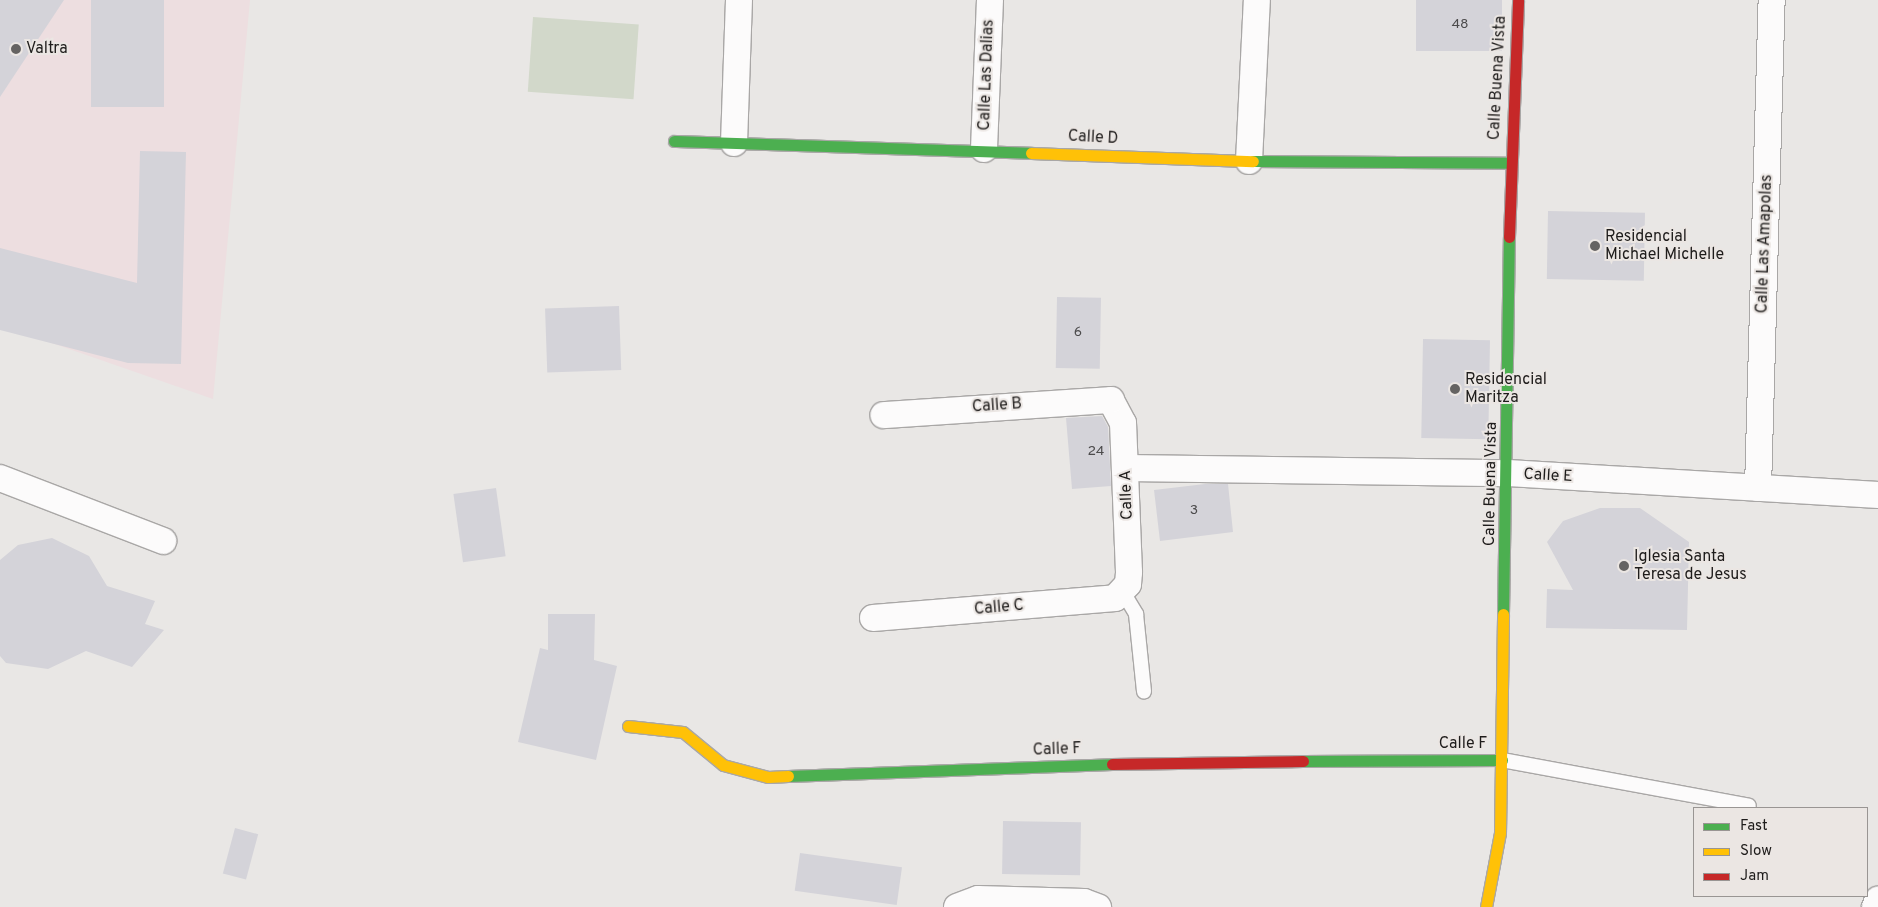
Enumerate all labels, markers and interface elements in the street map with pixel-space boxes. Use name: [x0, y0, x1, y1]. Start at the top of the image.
street label: Calle Buena Vista: [1485, 15, 1511, 141]
house number: 48: [1451, 17, 1469, 33]
street label: Calle Las Dalias: [975, 19, 999, 131]
place label: Valtra: [26, 39, 68, 59]
marker: Valtra: [10, 43, 22, 55]
street label: Calle D: [1067, 127, 1119, 149]
street label: Calle Las Amapolas: [1753, 174, 1777, 314]
place label: Residencial Michael Michelle: [1605, 227, 1724, 265]
marker: Residencial Michael Michelle: [1589, 240, 1601, 252]
house number: 6: [1074, 325, 1082, 341]
place label: Residencial Maritza: [1465, 370, 1547, 408]
marker: Residencial Maritza: [1449, 383, 1461, 395]
street label: Calle B: [971, 395, 1023, 417]
street label: Calle Buena Vista: [1480, 421, 1502, 547]
house number: 24: [1087, 444, 1105, 460]
street label: Calle E: [1523, 465, 1573, 487]
street label: Calle A: [1117, 469, 1137, 521]
house number: 3: [1190, 503, 1198, 519]
place label: Iglesia Santa Teresa de Jesus: [1634, 547, 1747, 585]
marker: Iglesia Santa Teresa de Jesus: [1618, 560, 1630, 572]
street label: Calle C: [973, 596, 1025, 620]
street label: Calle F: [1439, 734, 1487, 754]
street label: Calle F: [1032, 740, 1082, 760]
legend: [1693, 807, 1868, 897]
text: Fast: [1740, 817, 1768, 836]
text: Slow: [1740, 842, 1772, 861]
text: Jam: [1740, 867, 1769, 886]

